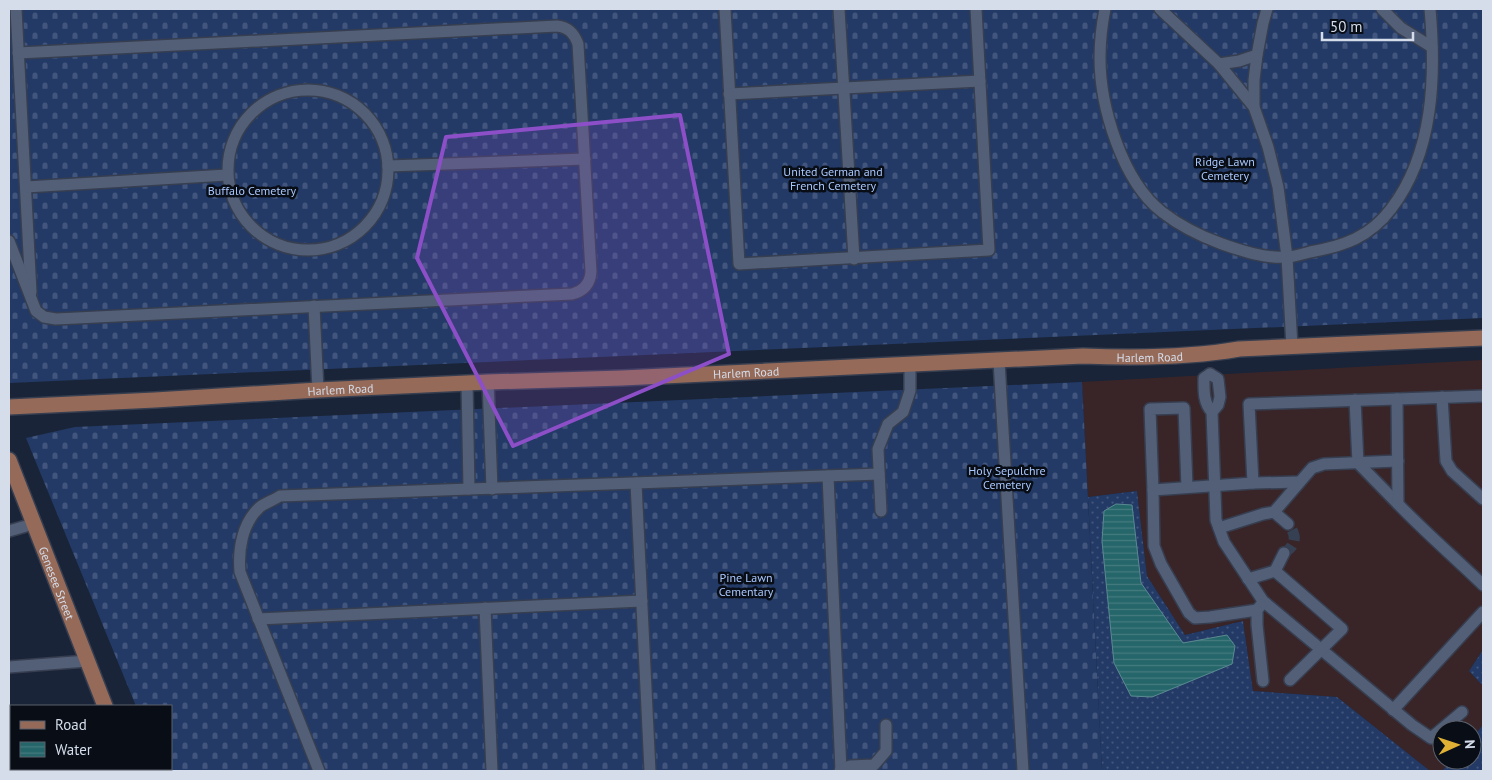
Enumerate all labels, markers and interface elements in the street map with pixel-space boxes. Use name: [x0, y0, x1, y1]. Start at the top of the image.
scale bar: [1322, 10, 1413, 42]
text: 50 m: [1330, 17, 1363, 36]
park label: Ridge Lawn Cemetery: [1195, 154, 1255, 183]
park label: United German and French Cemetery: [783, 164, 883, 193]
park label: Buffalo Cemetery: [208, 183, 297, 198]
street label: Harlem Road: [1117, 348, 1183, 365]
street label: Harlem Road: [713, 363, 780, 381]
street label: Harlem Road: [307, 380, 374, 398]
park label: Holy Sepulchre Cemetery: [968, 463, 1046, 492]
street label: Genesee Street: [36, 544, 78, 622]
park label: Pine Lawn Cementary: [719, 570, 774, 599]
legend: [10, 705, 172, 770]
text: Road: [55, 715, 87, 734]
north arrow: [1432, 720, 1482, 770]
text: N: [1461, 739, 1479, 749]
text: Water: [55, 740, 92, 759]

